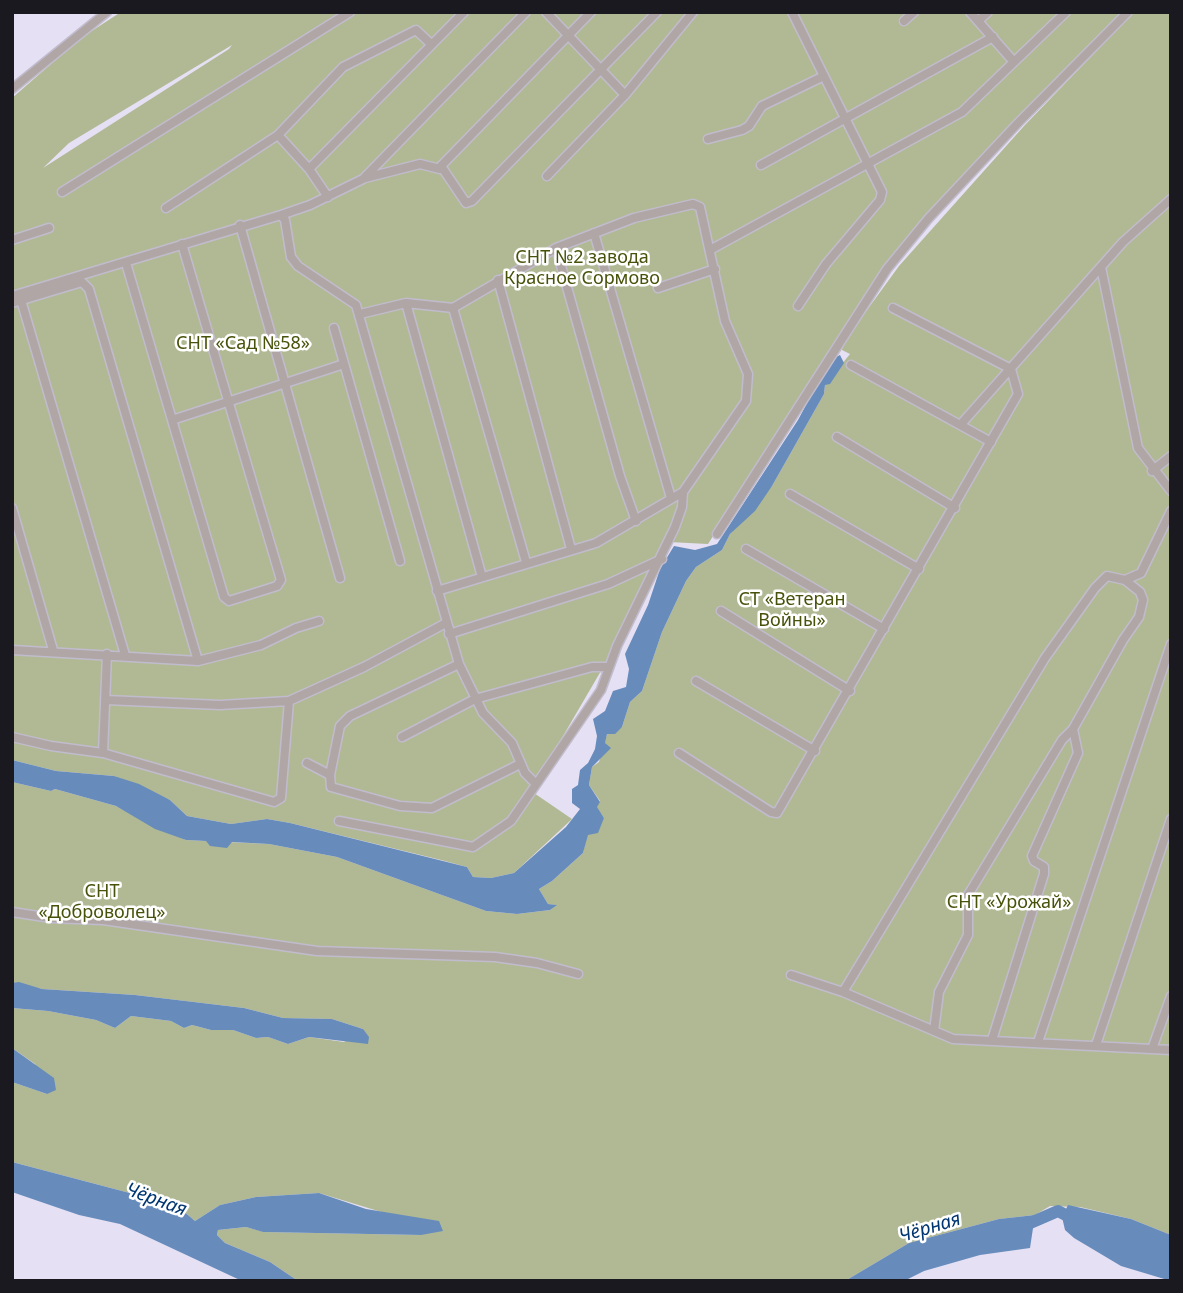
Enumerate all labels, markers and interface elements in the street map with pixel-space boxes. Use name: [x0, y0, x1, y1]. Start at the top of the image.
park label: СНТ №2 завода Красное Сормово: [504, 247, 660, 290]
park label: СНТ «Сад №58»: [176, 333, 310, 355]
park label: СТ «Ветеран Войны»: [739, 589, 845, 632]
park label: СНТ «Доброволец»: [39, 881, 165, 924]
park label: СНТ «Урожай»: [947, 892, 1071, 914]
water label: Чёрная: [122, 1178, 190, 1222]
water label: Чёрная: [896, 1208, 964, 1248]

